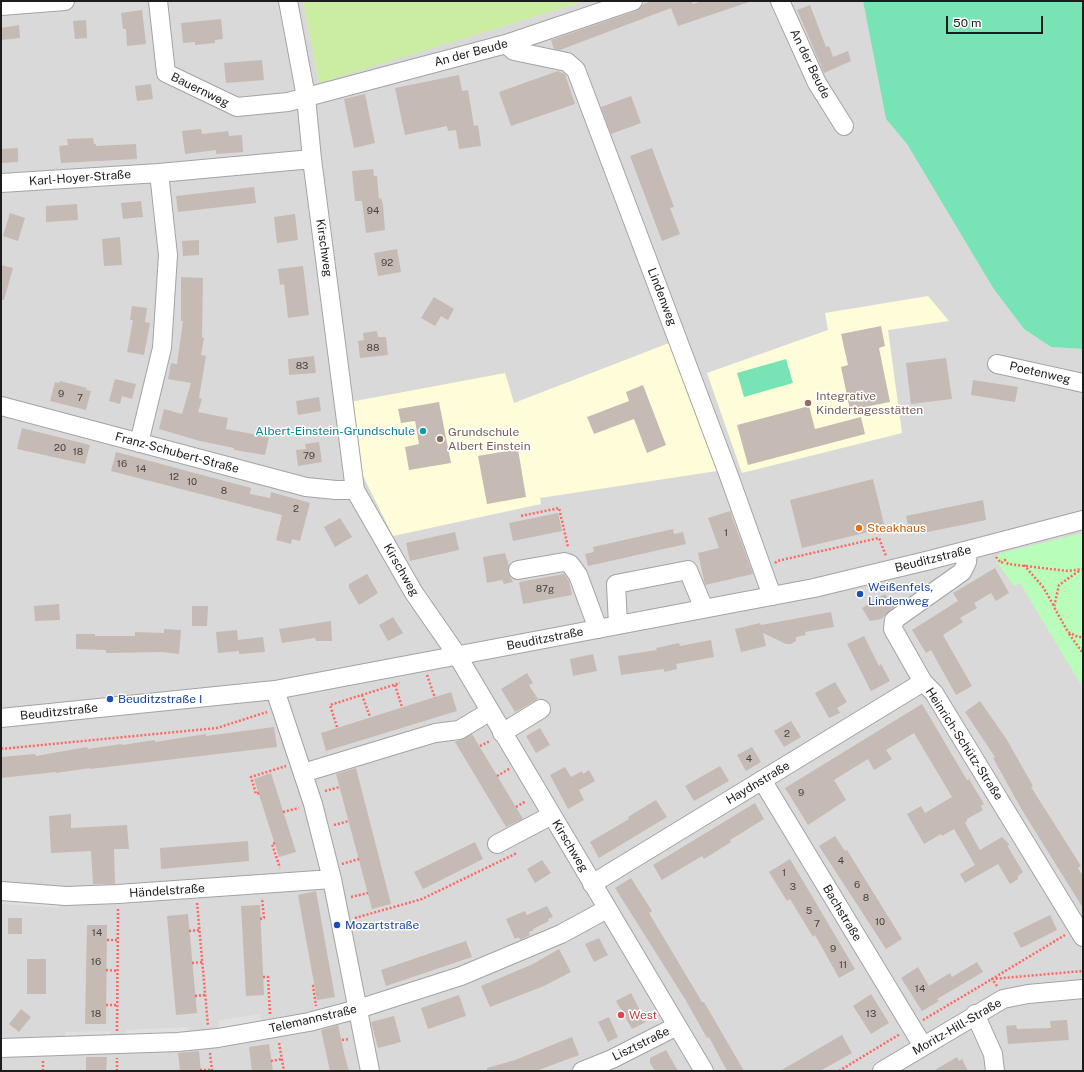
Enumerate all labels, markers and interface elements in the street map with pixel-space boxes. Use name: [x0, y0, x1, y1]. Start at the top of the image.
scale bar: [948, 8, 1045, 34]
text: 50 m: [953, 16, 981, 30]
street label: An der Beude: [787, 27, 833, 101]
street label: An der Beude: [433, 36, 509, 70]
street label: Bauernweg: [168, 70, 232, 110]
street label: Karl-Hoyer-Straße: [29, 167, 131, 189]
house number: 94: [367, 205, 379, 217]
street label: Kirschweg: [313, 218, 335, 278]
house number: 92: [381, 257, 393, 269]
street label: Lindenweg: [644, 266, 680, 328]
house number: 88: [367, 342, 379, 354]
street label: Poetenweg: [1008, 359, 1072, 387]
house number: 83: [296, 360, 308, 372]
house number: 9: [58, 388, 64, 400]
place label: Integrative Kindertagesstätten: [816, 389, 923, 417]
house number: 7: [77, 392, 83, 404]
marker: Integrative Kindertagesstätten: [803, 398, 813, 408]
place label: Albert-Einstein-Grundschule: [255, 424, 415, 438]
place label: Grundschule Albert Einstein: [448, 425, 531, 453]
marker: Albert-Einstein-Grundschule: [418, 426, 428, 436]
street label: Franz-Schubert-Straße: [113, 430, 241, 476]
marker: Grundschule Albert Einstein: [435, 434, 445, 444]
house number: 20: [54, 442, 66, 454]
house number: 18: [73, 446, 83, 458]
house number: 79: [303, 450, 315, 462]
house number: 16: [117, 458, 127, 470]
house number: 14: [136, 463, 146, 475]
house number: 12: [169, 471, 179, 483]
house number: 10: [187, 476, 197, 488]
house number: 8: [221, 485, 227, 497]
house number: 2: [293, 503, 299, 515]
place label: Steakhaus: [867, 521, 926, 535]
marker: Steakhaus: [854, 523, 864, 533]
house number: 1: [724, 527, 728, 539]
street label: Kirschweg: [380, 541, 422, 599]
street label: Beuditzstraße: [893, 543, 973, 575]
place label: Weißenfels, Lindenweg: [868, 580, 933, 608]
house number: 87g: [536, 583, 554, 595]
marker: Weißenfels, Lindenweg: [855, 589, 865, 599]
street label: Beuditzstraße: [505, 624, 585, 654]
street label: Heinrich-Schütz-Straße: [922, 685, 1006, 803]
place label: Beuditzstraße I: [118, 692, 202, 706]
marker: Beuditzstraße I: [105, 694, 115, 704]
street label: Beuditzstraße: [19, 701, 99, 723]
house number: 2: [784, 728, 790, 740]
house number: 4: [746, 753, 752, 765]
street label: Haydnstraße: [724, 758, 792, 808]
house number: 9: [798, 787, 804, 799]
street label: Kirschweg: [549, 817, 591, 875]
house number: 4: [838, 855, 844, 867]
house number: 1: [782, 867, 786, 879]
house number: 6: [854, 879, 860, 891]
street label: Händelstraße: [129, 881, 205, 901]
house number: 3: [790, 881, 796, 893]
street label: Bachstraße: [819, 882, 865, 944]
house number: 8: [863, 892, 869, 904]
house number: 5: [806, 905, 812, 917]
house number: 10: [875, 916, 885, 928]
place label: Mozartstraße: [345, 918, 419, 932]
house number: 7: [814, 918, 820, 930]
marker: Mozartstraße: [332, 920, 342, 930]
house number: 14: [92, 927, 102, 939]
house number: 9: [830, 943, 836, 955]
house number: 16: [91, 956, 101, 968]
house number: 11: [839, 959, 847, 971]
house number: 14: [915, 983, 925, 995]
street label: Moritz-Hill-Straße: [910, 996, 1004, 1058]
street label: Telemannstraße: [268, 1002, 358, 1036]
house number: 18: [91, 1008, 101, 1020]
place label: West: [629, 1008, 657, 1022]
house number: 13: [866, 1008, 876, 1020]
marker: West: [616, 1010, 626, 1020]
street label: Lisztstraße: [610, 1024, 672, 1064]

